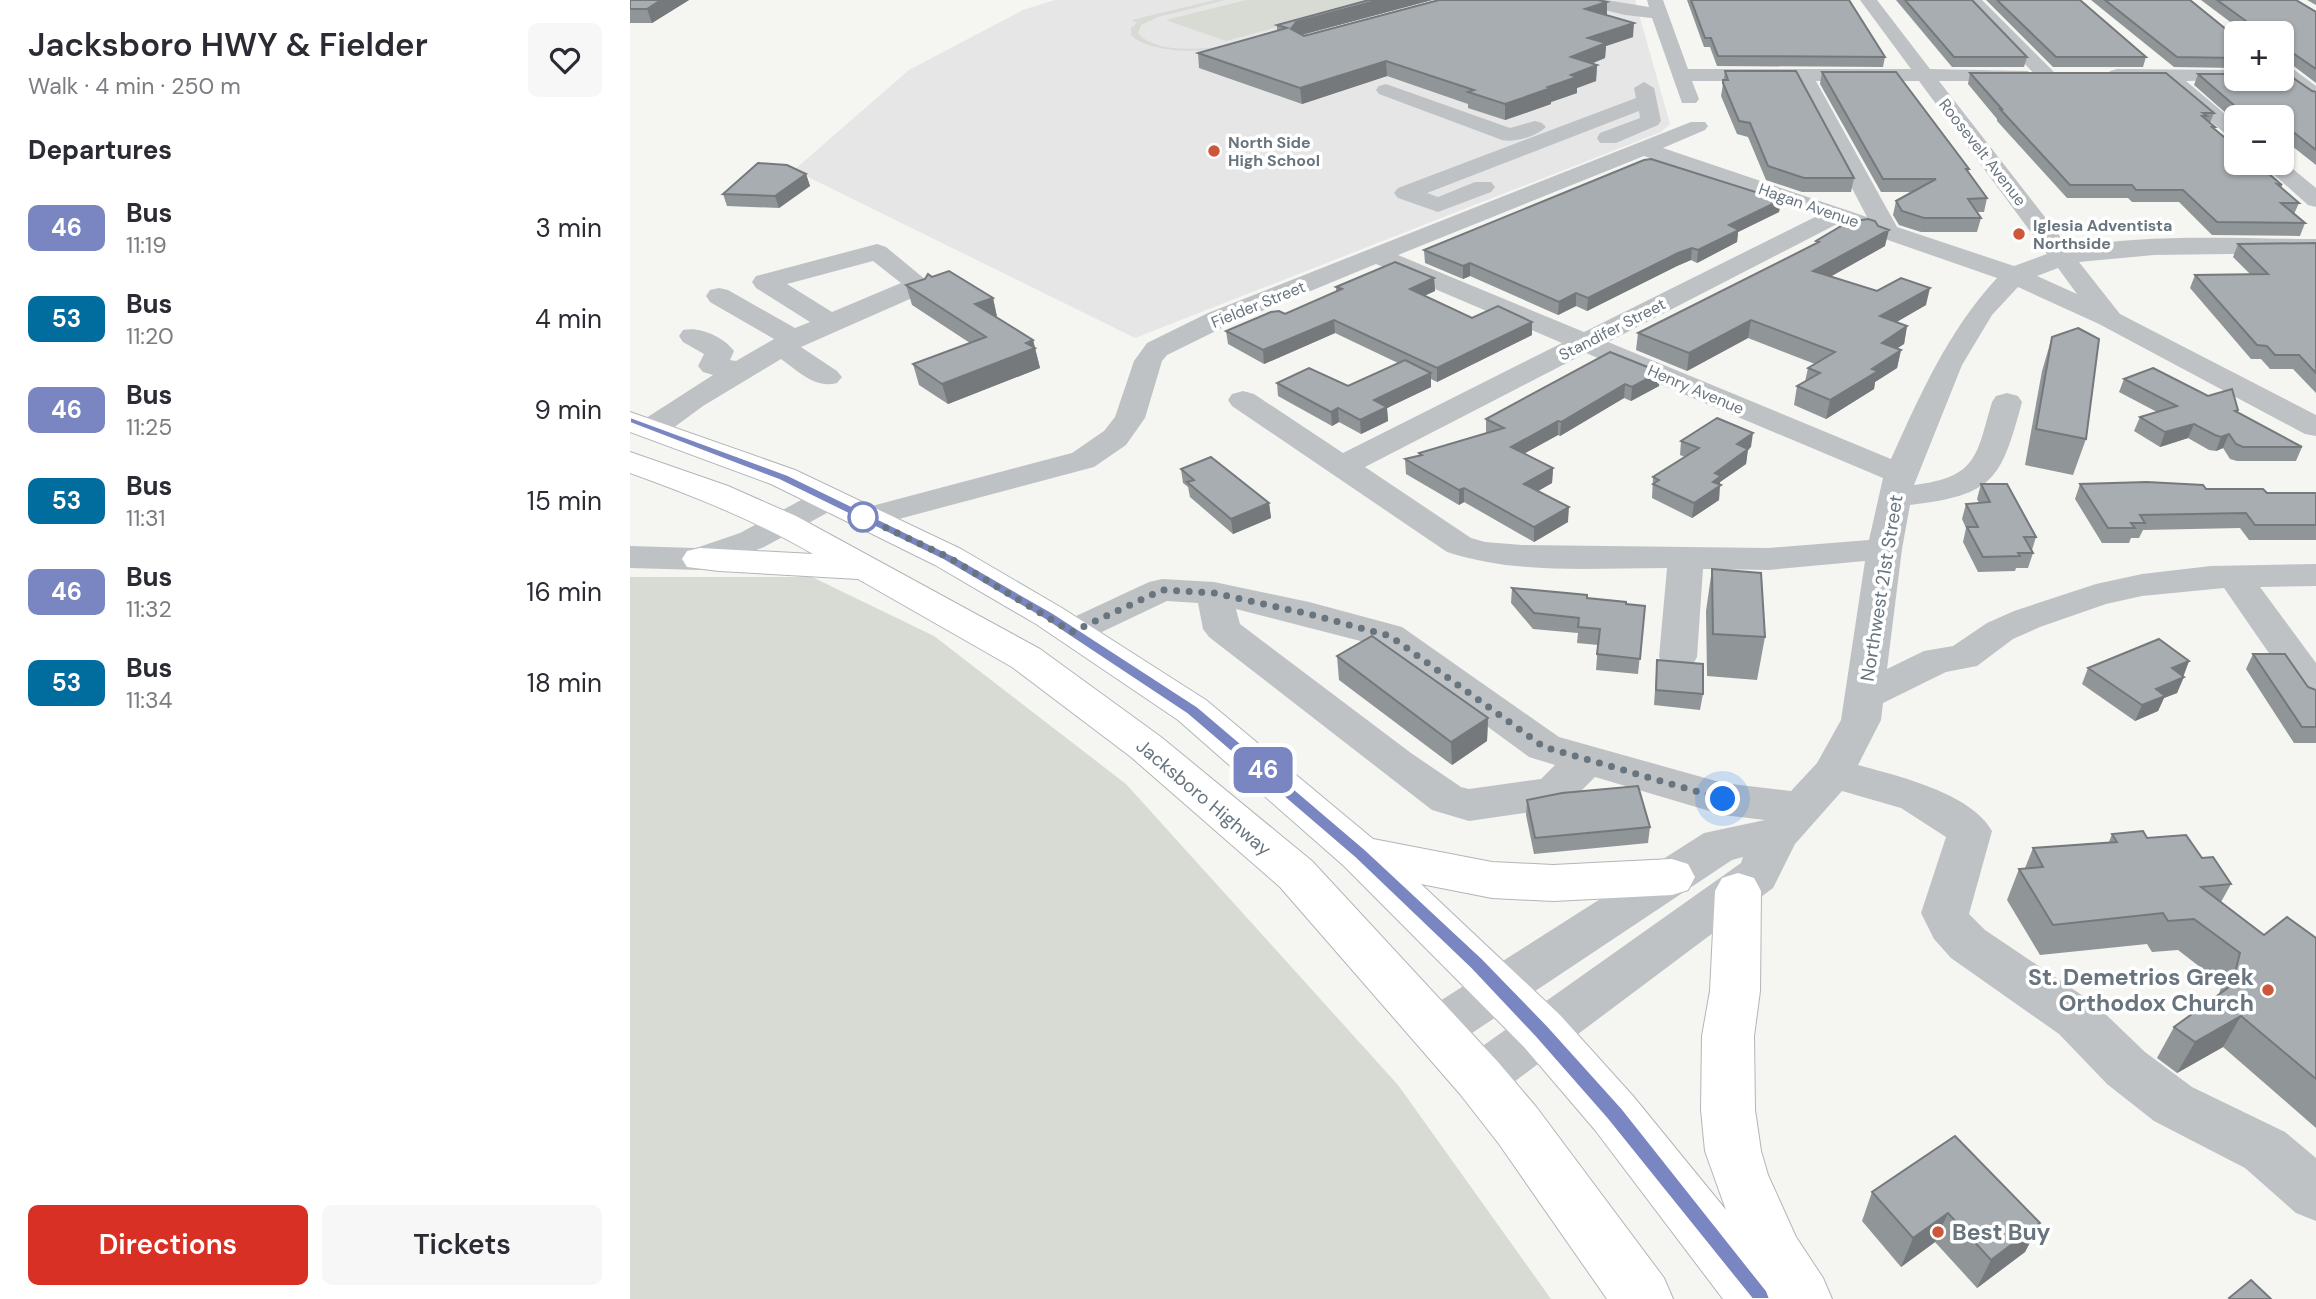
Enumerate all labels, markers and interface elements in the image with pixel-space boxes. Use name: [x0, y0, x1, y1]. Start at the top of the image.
map controls: [2224, 21, 2294, 175]
button: +: [2224, 21, 2294, 91]
text: Jacksboro HWY & Fielder: [28, 23, 428, 66]
button: heart: [528, 23, 602, 97]
text: Walk · 4 min · 250 m: [28, 71, 241, 101]
street label: Roosevelt Avenue: [1934, 94, 2031, 210]
button: −: [2224, 105, 2294, 175]
place label: North Side High School: [1228, 132, 1320, 171]
text: Departures: [28, 133, 172, 167]
marker: North Side High School: [1206, 143, 1222, 159]
street label: Hagan Avenue: [1756, 178, 1862, 233]
text: Bus: [126, 196, 172, 230]
text: 3 min: [535, 211, 602, 245]
text: 46: [51, 212, 82, 243]
place label: Iglesia Adventista Northside: [2033, 215, 2172, 254]
marker: Iglesia Adventista Northside: [2011, 226, 2027, 242]
text: 11:19: [126, 230, 167, 260]
street label: Fielder Street: [1208, 276, 1308, 333]
text: Bus: [126, 287, 172, 321]
street label: Standifer Street: [1555, 294, 1669, 365]
text: 4 min: [535, 302, 602, 336]
text: 53: [52, 303, 81, 334]
text: 11:20: [126, 321, 174, 351]
street label: Henry Avenue: [1644, 360, 1747, 419]
text: Bus: [126, 378, 172, 412]
text: 9 min: [534, 393, 602, 427]
text: 46: [51, 394, 82, 425]
text: 11:25: [126, 412, 172, 442]
text: Bus: [126, 469, 172, 503]
text: 15 min: [527, 484, 602, 518]
text: 53: [52, 485, 81, 516]
street label: Northwest 21st Street: [1854, 493, 1909, 683]
unlabelled marker: [848, 502, 878, 532]
text: 11:31: [126, 503, 165, 533]
text: Bus: [126, 560, 172, 594]
text: 16 min: [526, 575, 602, 609]
text: 46: [51, 576, 82, 607]
text: 11:32: [126, 594, 172, 624]
text: Bus: [126, 651, 172, 685]
text: 18 min: [527, 666, 602, 700]
text: 53: [52, 667, 81, 698]
text: 11:34: [126, 685, 173, 715]
street label: Jacksboro Highway: [1131, 733, 1277, 862]
line badge: 46: [1232, 747, 1294, 793]
text: 46: [1248, 754, 1278, 785]
your location: [1705, 781, 1740, 816]
place label: St. Demetrios Greek Orthodox Church: [2028, 962, 2254, 1018]
marker: St. Demetrios Greek Orthodox Church: [2260, 982, 2276, 998]
button: Directions: [28, 1205, 308, 1285]
button: Tickets: [322, 1205, 602, 1285]
place label: Best Buy: [1952, 1217, 2051, 1247]
marker: Best Buy: [1930, 1224, 1946, 1240]

